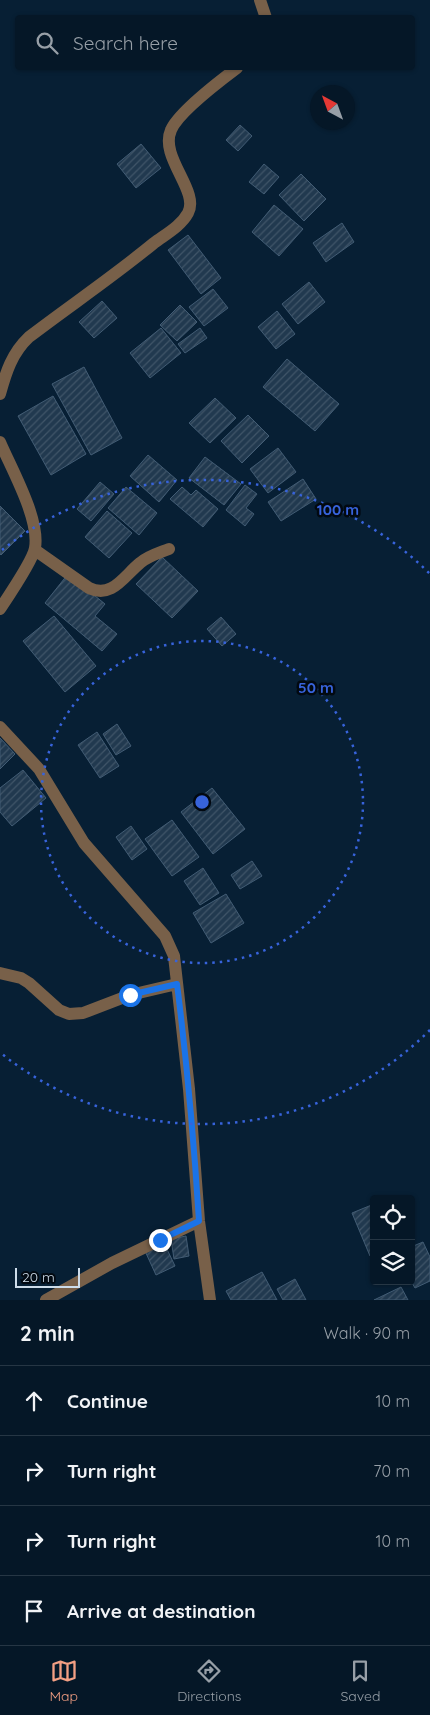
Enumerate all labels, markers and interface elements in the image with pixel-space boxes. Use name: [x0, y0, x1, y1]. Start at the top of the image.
search box: [15, 15, 415, 70]
icon: search: [33, 29, 61, 57]
text: Search here: [73, 31, 178, 55]
north arrow: [310, 85, 355, 130]
text: 100 m: [317, 500, 359, 519]
text: 50 m: [298, 678, 334, 697]
centre of rings: [193, 793, 211, 811]
route start: [119, 984, 142, 1007]
map controls: [370, 1195, 415, 1285]
button: locate: [370, 1195, 415, 1240]
route end: [149, 1229, 172, 1252]
button: layers: [370, 1240, 415, 1285]
scale bar: [15, 1265, 80, 1288]
text: 20 m: [22, 1268, 55, 1286]
text: 2 min: [20, 1320, 75, 1346]
text: Walk · 90 m: [323, 1323, 410, 1343]
icon: ahead: [20, 1387, 48, 1415]
text: Continue: [67, 1389, 148, 1413]
text: 10 m: [376, 1391, 410, 1411]
icon: right: [20, 1457, 48, 1485]
text: Turn right: [67, 1459, 156, 1483]
text: 70 m: [373, 1461, 410, 1481]
icon: right: [20, 1527, 48, 1555]
text: Turn right: [67, 1529, 156, 1553]
text: 10 m: [376, 1531, 410, 1551]
icon: arrive: [20, 1597, 48, 1625]
text: Arrive at destination: [67, 1599, 256, 1623]
tab: Map: [50, 1657, 78, 1705]
tab: Directions: [177, 1657, 241, 1705]
tab: Saved: [340, 1657, 380, 1705]

